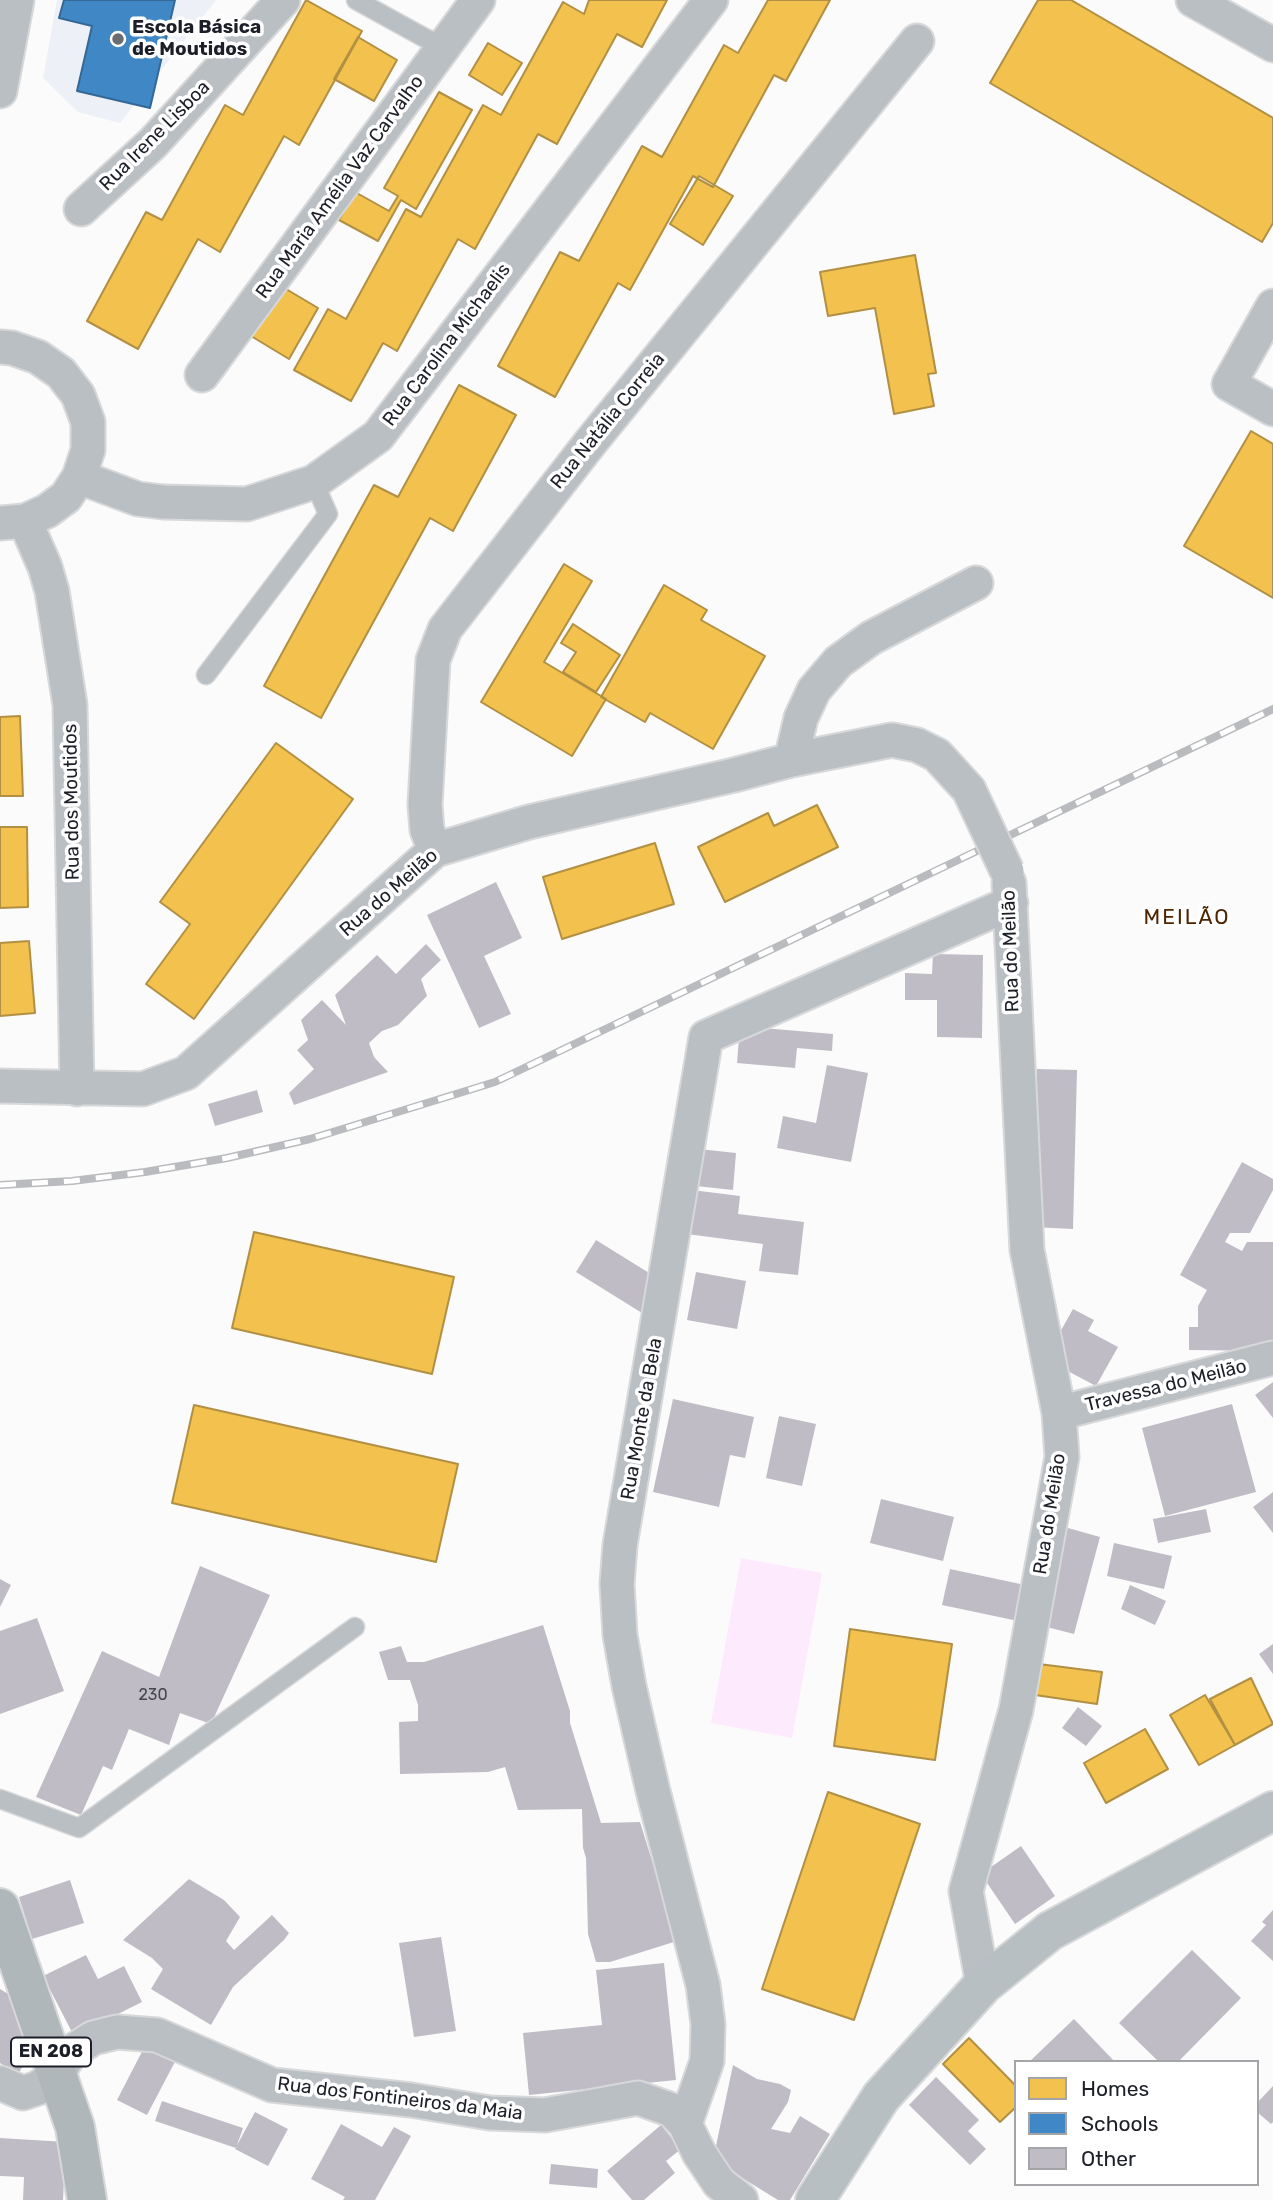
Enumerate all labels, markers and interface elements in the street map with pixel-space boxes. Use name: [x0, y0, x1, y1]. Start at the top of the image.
place label: Escola Básica de Moutidos: [132, 17, 261, 61]
marker: Escola Básica de Moutidos: [110, 31, 126, 47]
street label: Rua Maria Amélia Vaz Carvalho: [251, 71, 429, 303]
street label: Rua Irene Lisboa: [95, 76, 215, 196]
street label: Rua Carolina Michaelis: [378, 259, 516, 431]
street label: Rua Natália Correia: [546, 348, 670, 494]
street label: Rua dos Moutidos: [59, 723, 85, 881]
street label: Rua do Meilão: [335, 844, 443, 942]
street label: Rua do Meilão: [997, 890, 1025, 1012]
district label: MEILÃO: [1144, 905, 1230, 931]
street label: Rua Monte da Bela: [617, 1336, 667, 1502]
street label: Travessa do Meilão: [1083, 1355, 1249, 1417]
street label: Rua do Meilão: [1029, 1452, 1071, 1576]
house number: 230: [138, 1685, 168, 1705]
road number: EN 208: [11, 2038, 91, 2066]
legend: [1014, 2060, 1259, 2186]
street label: Rua dos Fontineiros da Maia: [276, 2073, 524, 2125]
text: Homes: [1081, 2076, 1149, 2101]
text: Schools: [1081, 2111, 1158, 2136]
text: Other: [1081, 2146, 1136, 2171]

